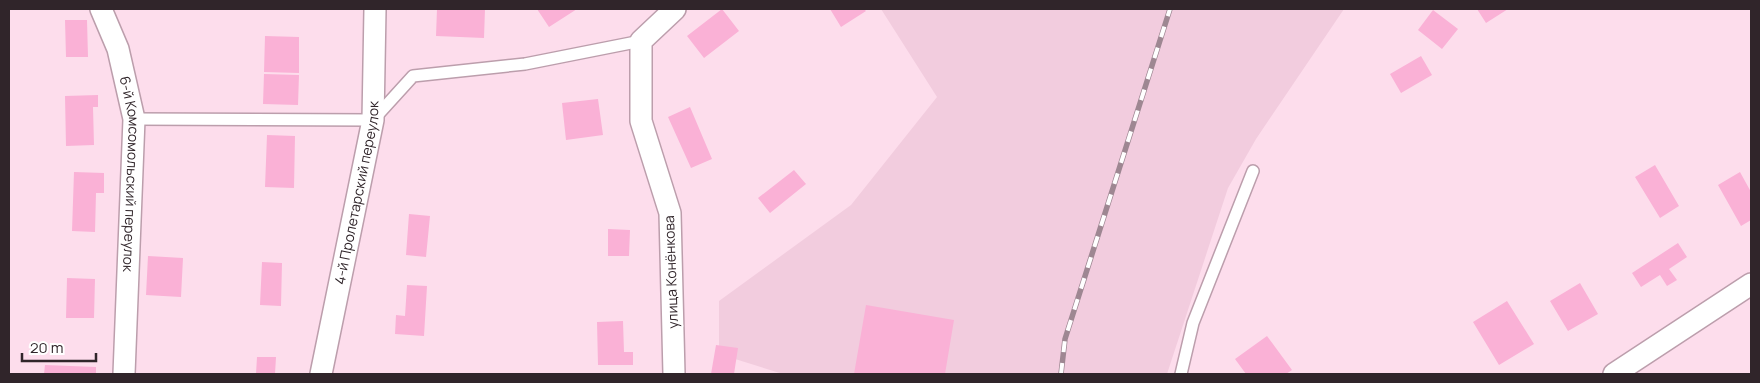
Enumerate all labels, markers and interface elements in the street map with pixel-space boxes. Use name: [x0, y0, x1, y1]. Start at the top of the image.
street label: 6-й Комсомольский переулок: [115, 74, 144, 273]
street label: 4-й Пролетарский переулок: [330, 100, 383, 286]
street label: улица Конёнкова: [659, 215, 682, 329]
scale bar: [22, 330, 96, 362]
text: 20 m: [30, 337, 63, 358]

